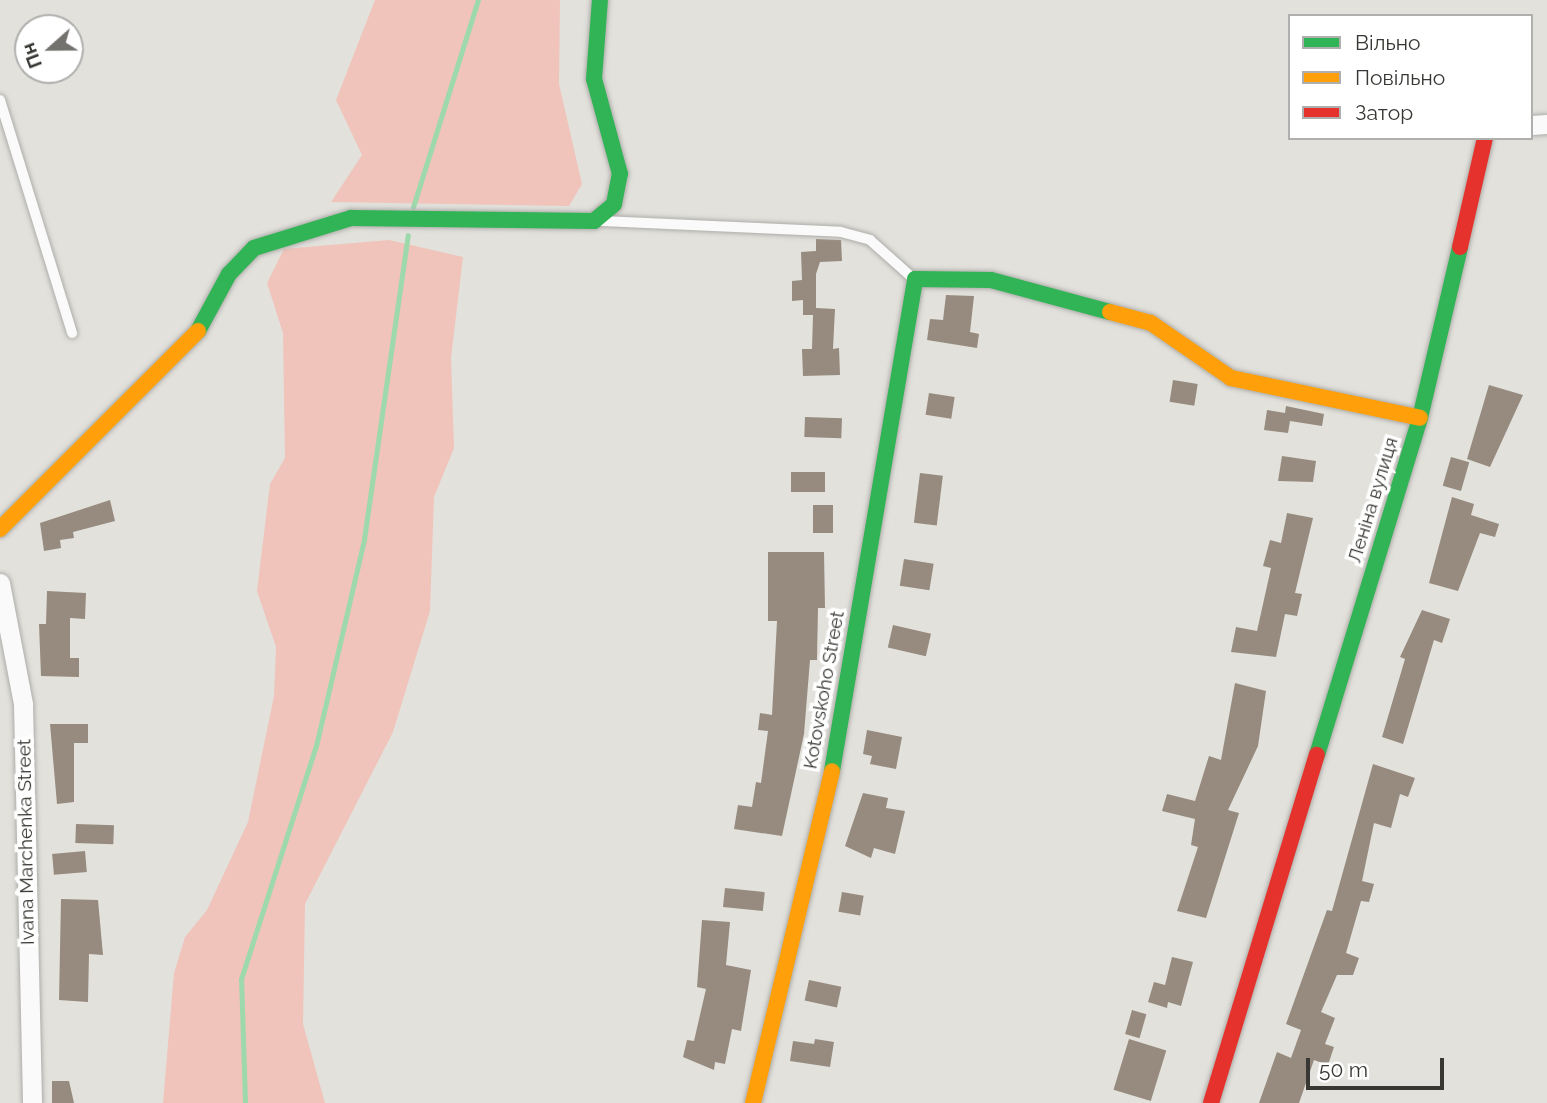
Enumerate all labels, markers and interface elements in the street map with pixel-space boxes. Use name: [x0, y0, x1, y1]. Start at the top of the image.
north arrow: [14, 14, 84, 84]
legend: [1288, 14, 1533, 140]
text: Вільно: [1355, 30, 1421, 55]
text: Пн: [16, 40, 46, 72]
text: Повільно: [1355, 65, 1445, 90]
text: Затор: [1355, 100, 1413, 125]
street label: Леніна вулиця: [1343, 435, 1403, 565]
street label: Kotovskoho Street: [799, 609, 849, 771]
street label: Ivana Marchenka Street: [13, 739, 39, 945]
scale bar: [1309, 1044, 1447, 1088]
text: 50 m: [1319, 1057, 1368, 1082]

